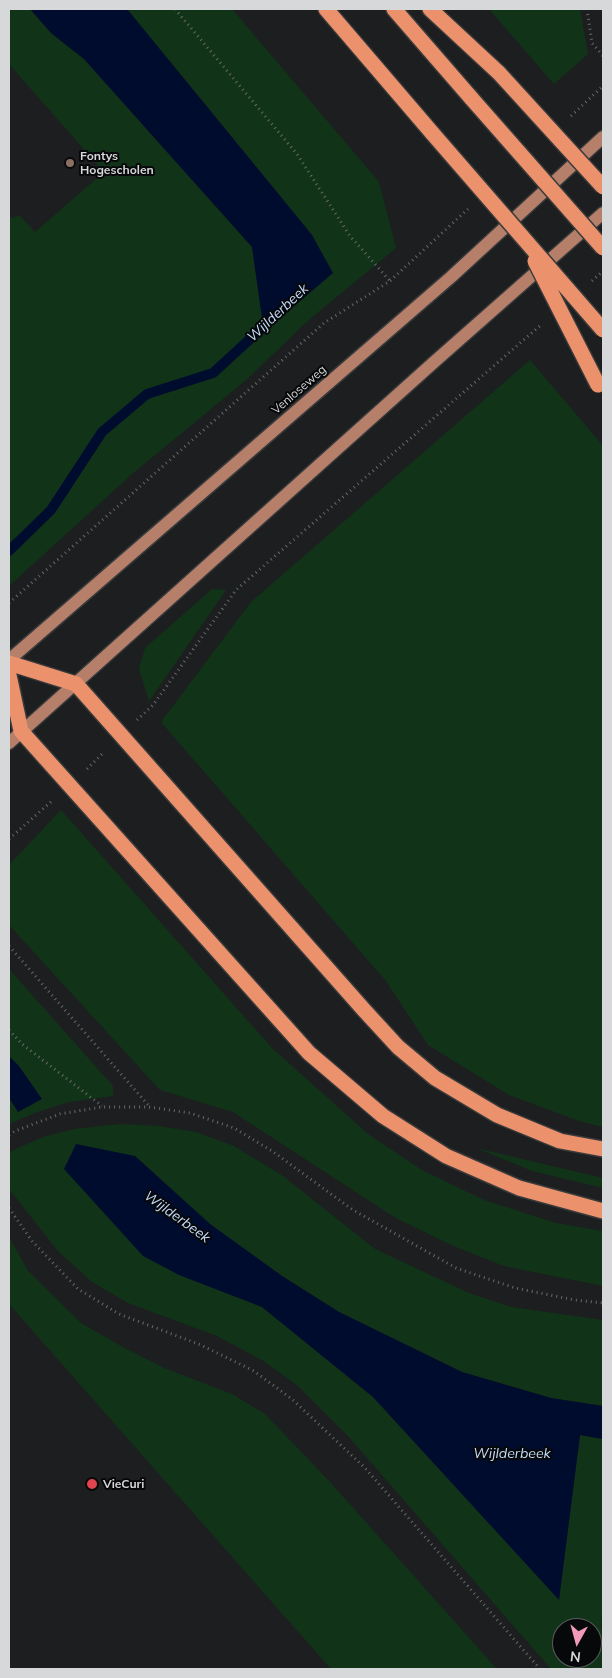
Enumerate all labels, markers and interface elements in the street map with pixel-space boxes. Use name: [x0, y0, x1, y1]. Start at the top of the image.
place label: Fontys Hogescholen: [80, 149, 154, 177]
marker: Fontys Hogescholen: [64, 157, 76, 169]
water label: Wijlderbeek: [244, 280, 312, 346]
street label: Venloseweg: [269, 362, 329, 418]
water label: Wijlderbeek: [141, 1187, 213, 1247]
water label: Wijlderbeek: [473, 1446, 551, 1462]
marker: VieCuri: [85, 1477, 99, 1491]
place label: VieCuri: [103, 1477, 144, 1491]
north arrow: [552, 1618, 602, 1668]
text: N: [569, 1647, 582, 1666]

